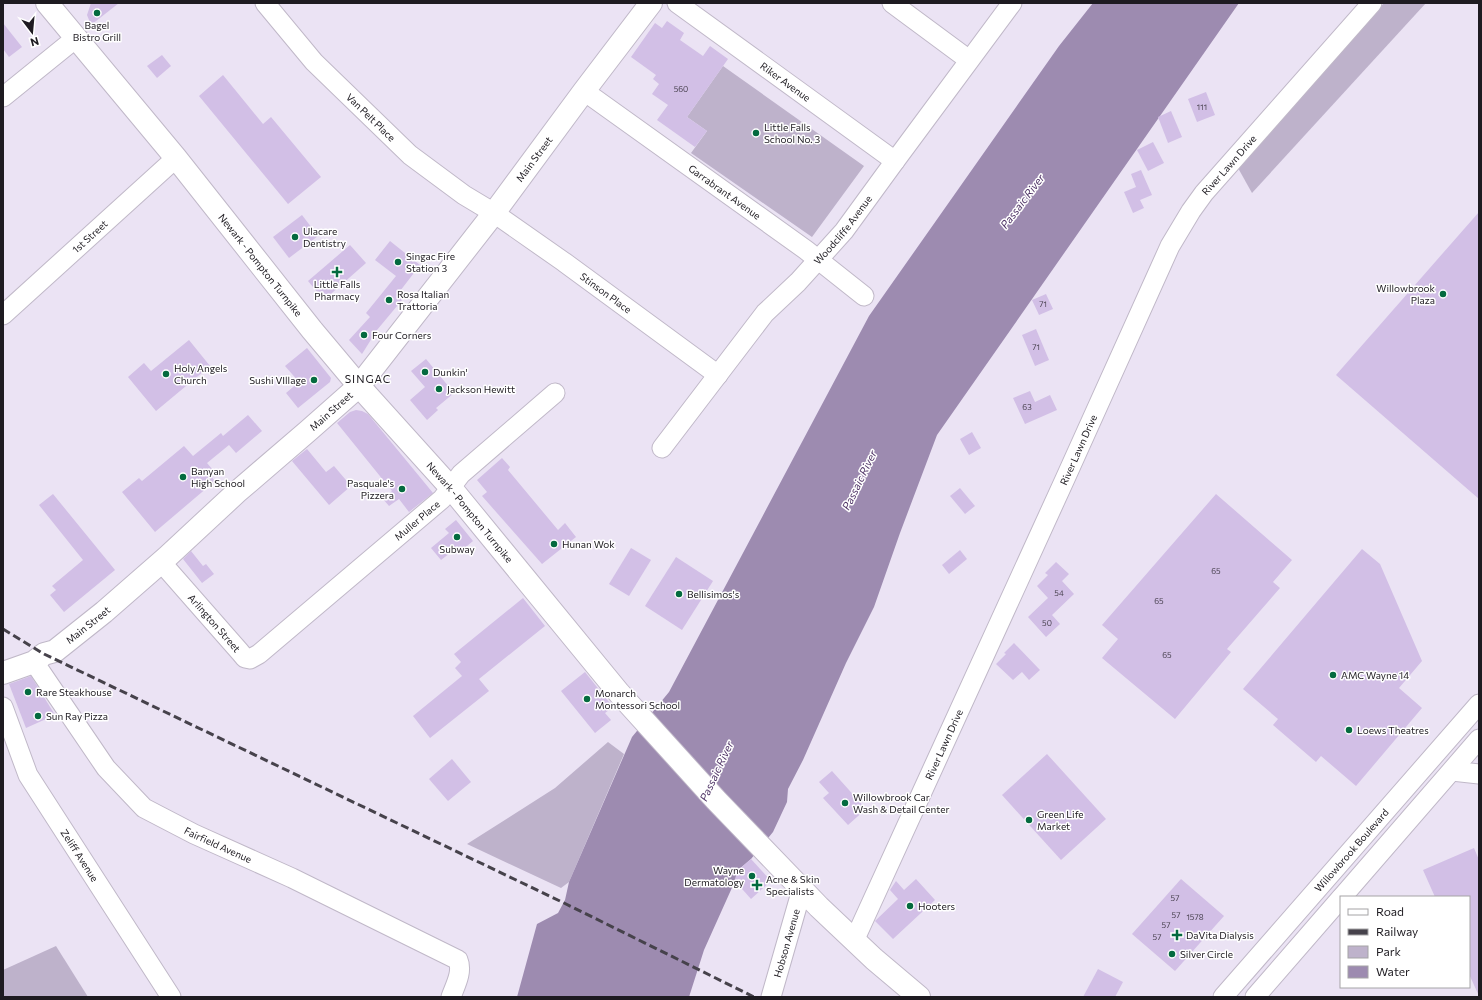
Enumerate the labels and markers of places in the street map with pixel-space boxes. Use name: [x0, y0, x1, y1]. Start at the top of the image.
marker: Bagel Bistro Grill: [92, 8, 102, 18]
place label: Bagel Bistro Grill: [73, 19, 121, 43]
place label: Little Falls School No. 3: [764, 121, 820, 145]
marker: Little Falls School No. 3: [751, 128, 761, 138]
place label: Ulacare Dentistry: [303, 225, 346, 249]
marker: Ulacare Dentistry: [290, 232, 300, 242]
place label: Singac Fire Station 3: [406, 250, 455, 274]
marker: Singac Fire Station 3: [393, 257, 403, 267]
marker: Little Falls Pharmacy: [332, 267, 342, 277]
place label: Little Falls Pharmacy: [314, 278, 361, 302]
place label: Willowbrook Plaza: [1376, 282, 1436, 306]
place label: Rosa Italian Trattoria: [397, 288, 449, 312]
marker: Willowbrook Plaza: [1438, 289, 1448, 299]
marker: Rosa Italian Trattoria: [384, 295, 394, 305]
place label: Four Corners: [372, 329, 432, 341]
marker: Four Corners: [359, 330, 369, 340]
place label: Holy Angels Church: [174, 362, 228, 386]
place label: Dunkin': [433, 366, 467, 378]
marker: Dunkin': [420, 367, 430, 377]
marker: Holy Angels Church: [161, 369, 171, 379]
place label: Sushi VIllage: [249, 374, 306, 386]
marker: Sushi VIllage: [309, 375, 319, 385]
place label: Jackson Hewitt: [447, 383, 515, 395]
marker: Jackson Hewitt: [434, 384, 444, 394]
place label: Banyan High School: [191, 465, 245, 489]
marker: Banyan High School: [178, 472, 188, 482]
place label: Pasquale's Pizzera: [347, 477, 394, 501]
marker: Pasquale's Pizzera: [397, 484, 407, 494]
marker: Subway: [452, 532, 462, 542]
place label: Hunan Wok: [562, 538, 615, 550]
marker: Hunan Wok: [549, 539, 559, 549]
place label: Subway: [439, 543, 475, 555]
place label: Bellisimos's: [687, 588, 740, 600]
marker: Bellisimos's: [674, 589, 684, 599]
place label: AMC Wayne 14: [1341, 669, 1409, 681]
marker: AMC Wayne 14: [1328, 670, 1338, 680]
place label: Rare Steakhouse: [36, 686, 112, 698]
marker: Rare Steakhouse: [23, 687, 33, 697]
place label: Monarch Montessori School: [595, 687, 680, 711]
marker: Monarch Montessori School: [582, 694, 592, 704]
place label: Sun Ray Pizza: [46, 710, 108, 722]
marker: Sun Ray Pizza: [33, 711, 43, 721]
place label: Loews Theatres: [1357, 724, 1429, 736]
marker: Loews Theatres: [1344, 725, 1354, 735]
place label: Willowbrook Car Wash & Detail Center: [853, 791, 949, 815]
marker: Willowbrook Car Wash & Detail Center: [840, 798, 850, 808]
place label: Green Life Market: [1037, 808, 1084, 832]
marker: Green Life Market: [1024, 815, 1034, 825]
place label: Wayne Dermatology: [684, 864, 744, 888]
marker: Wayne Dermatology: [747, 871, 757, 881]
place label: Acne & Skin Specialists: [766, 873, 819, 897]
marker: Acne & Skin Specialists: [751, 879, 763, 891]
place label: Hooters: [918, 900, 955, 912]
marker: Hooters: [905, 901, 915, 911]
marker: DaVita Dialysis: [1171, 929, 1183, 941]
place label: DaVita Dialysis: [1186, 929, 1254, 941]
place label: Silver Circle: [1180, 948, 1233, 960]
marker: Silver Circle: [1167, 949, 1177, 959]

